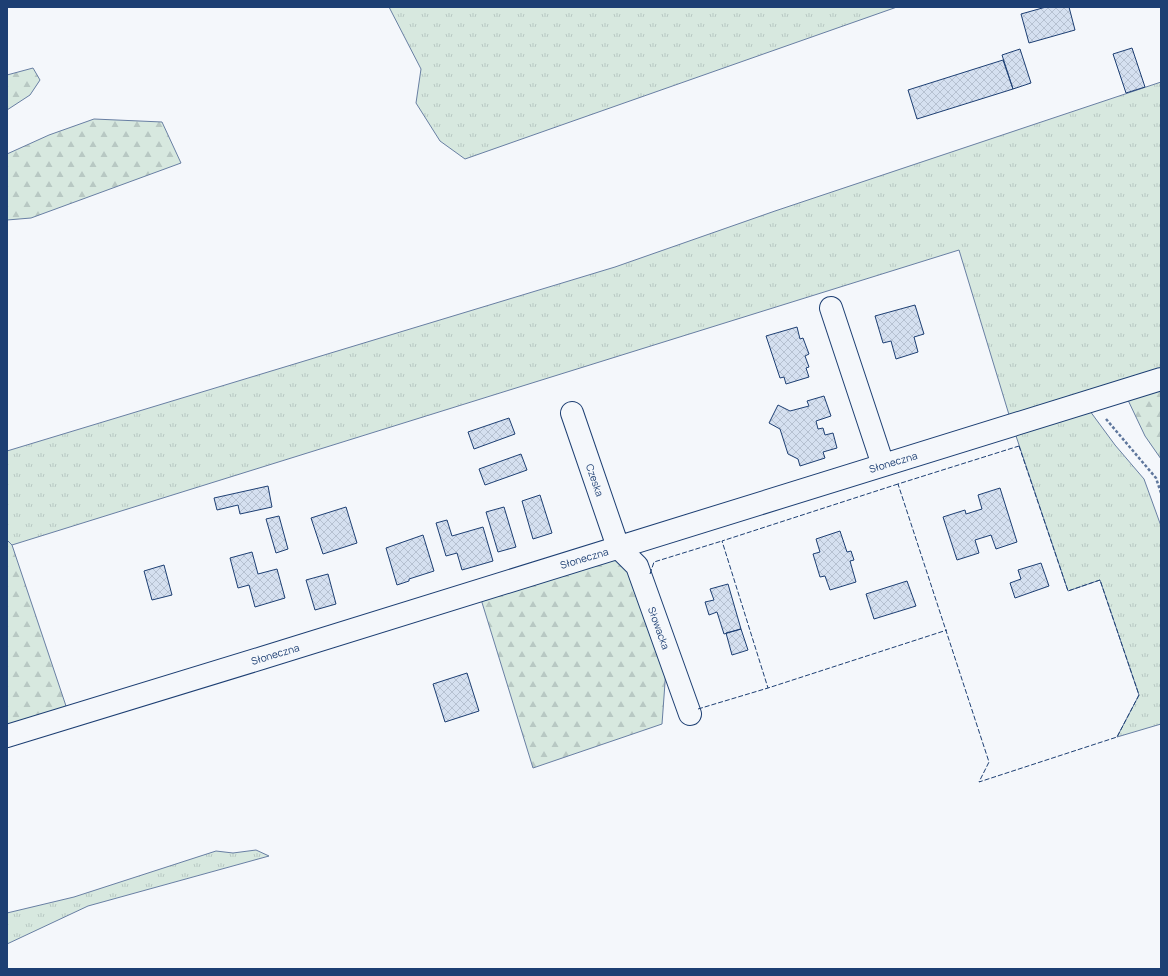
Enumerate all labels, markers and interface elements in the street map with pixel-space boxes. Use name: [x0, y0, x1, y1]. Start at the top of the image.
street label: Słoneczna: [867, 448, 919, 476]
street label: Czeska: [583, 462, 607, 498]
street label: Słoneczna: [558, 544, 610, 572]
street label: Słowacka: [645, 605, 673, 651]
street label: Słoneczna: [249, 640, 301, 668]

